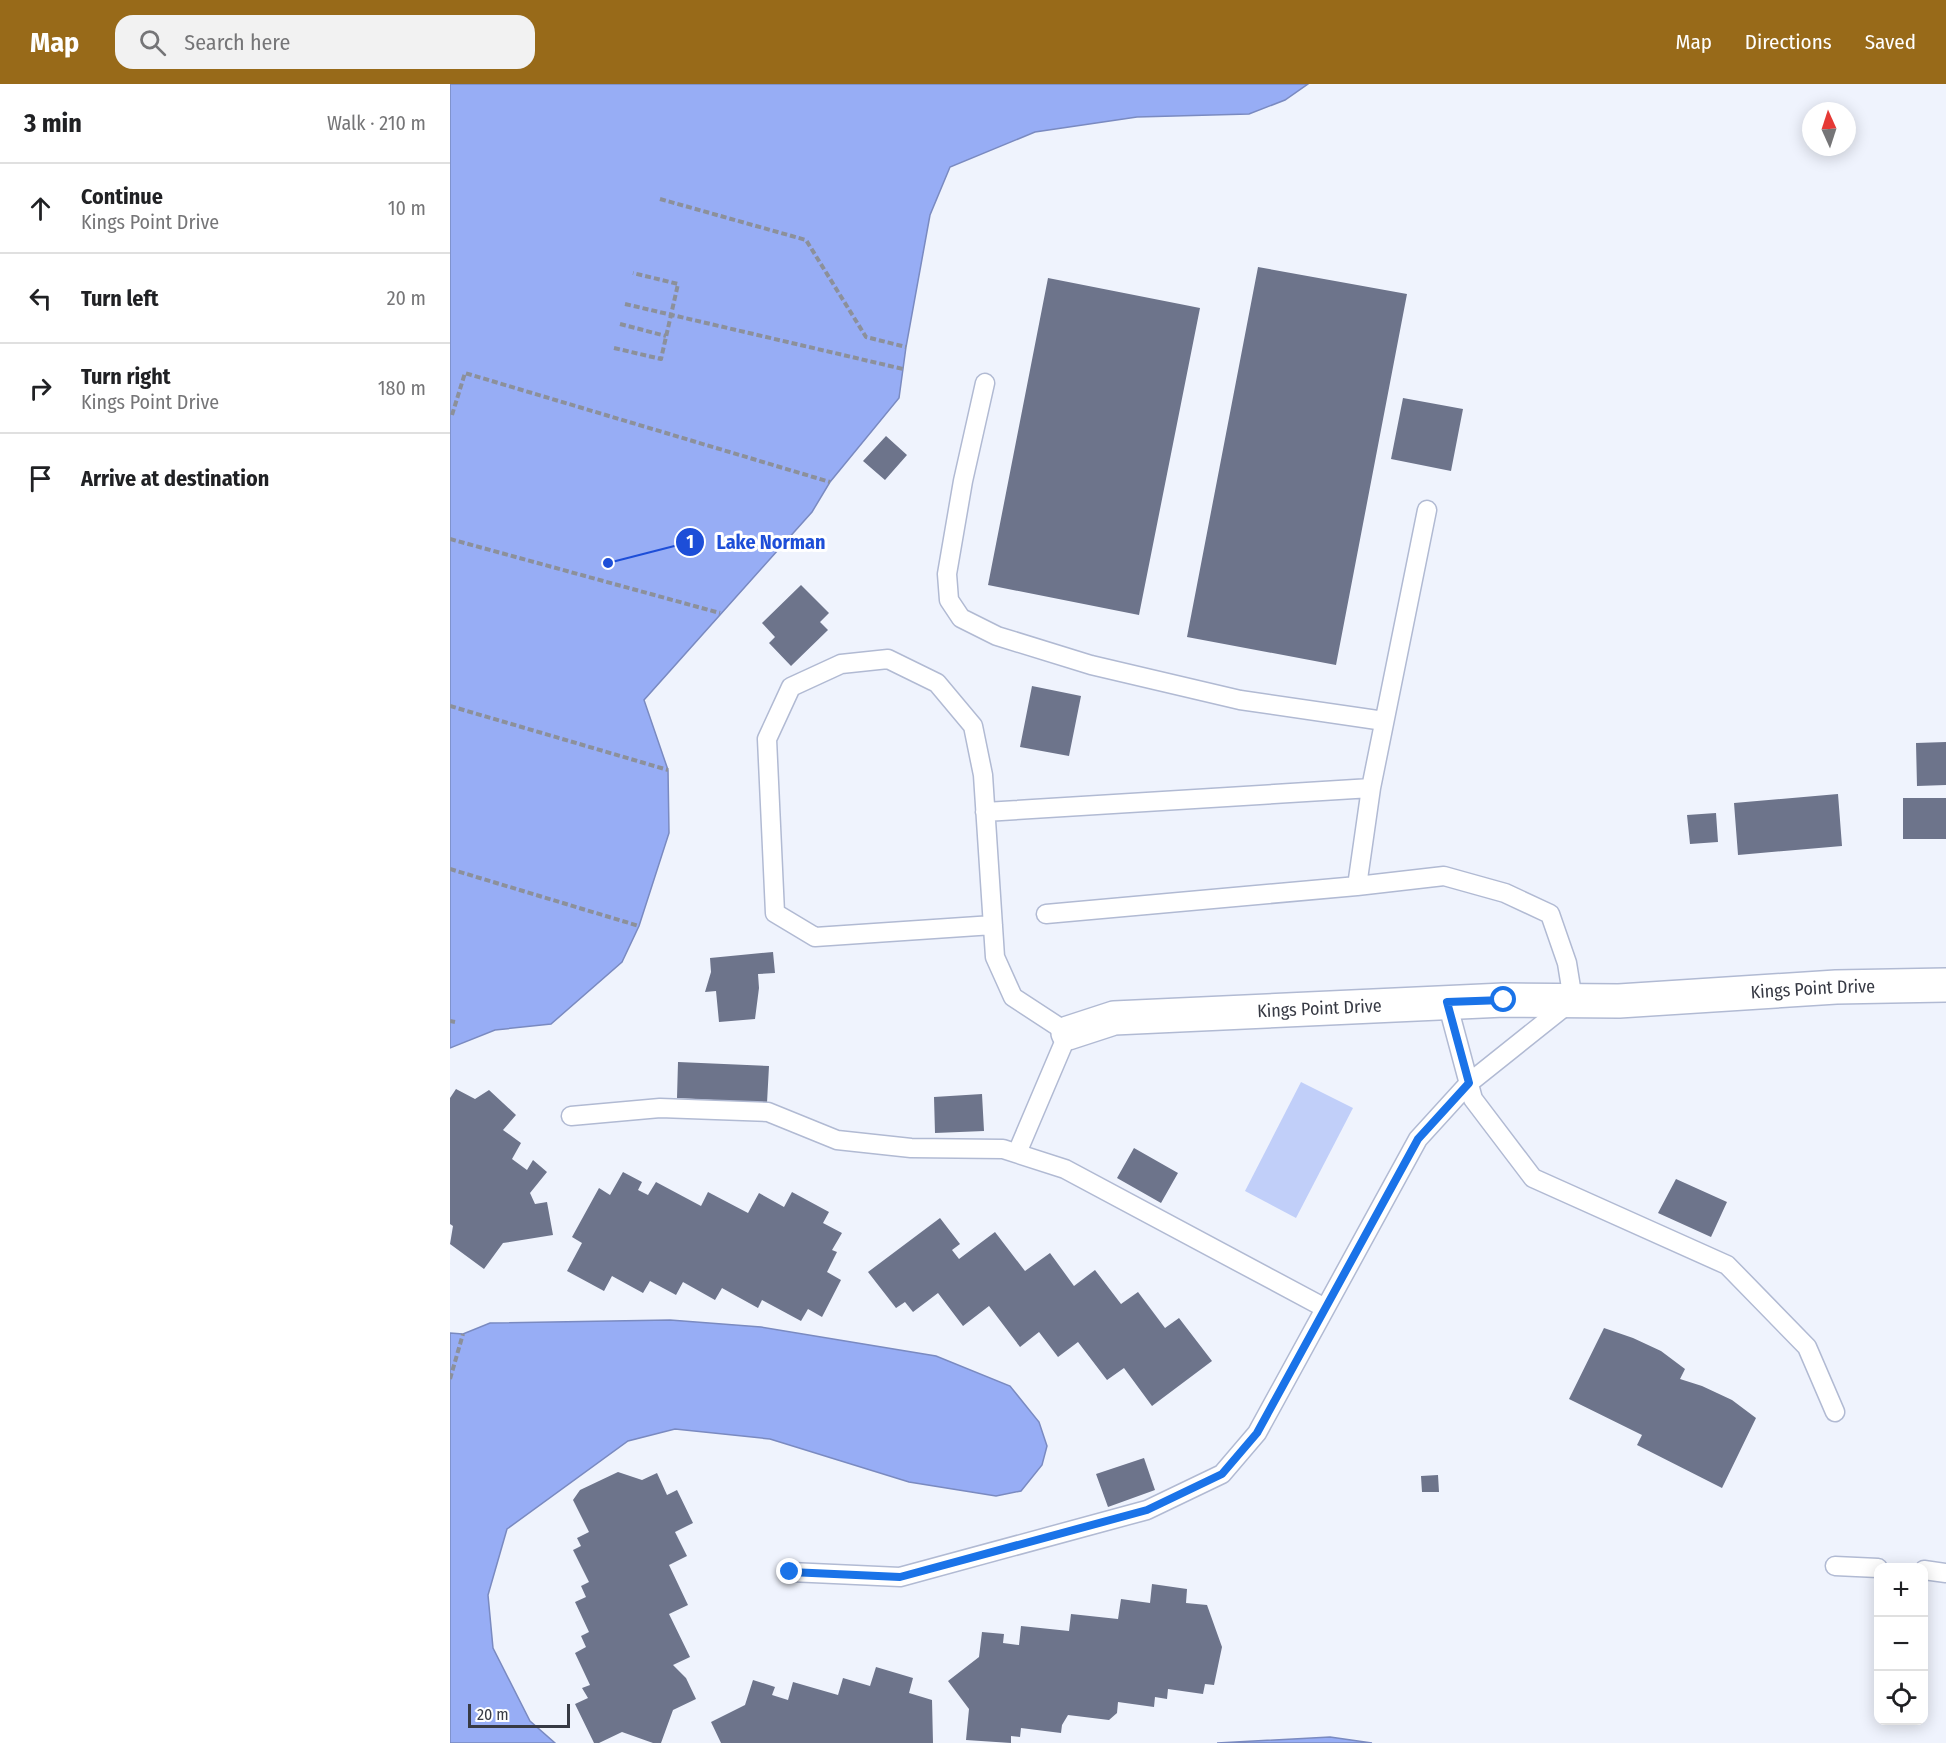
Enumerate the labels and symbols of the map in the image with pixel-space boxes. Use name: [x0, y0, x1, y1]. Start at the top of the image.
north arrow: [1802, 102, 1856, 156]
callout: Lake Norman: [675, 523, 838, 561]
text: Lake Norman: [716, 530, 826, 554]
text: 1: [686, 531, 694, 553]
street label: Kings Point Drive: [1750, 975, 1875, 1003]
route start: [1490, 986, 1516, 1012]
street label: Kings Point Drive: [1257, 995, 1382, 1022]
route end: [776, 1558, 802, 1584]
scale bar: [468, 1701, 570, 1728]

